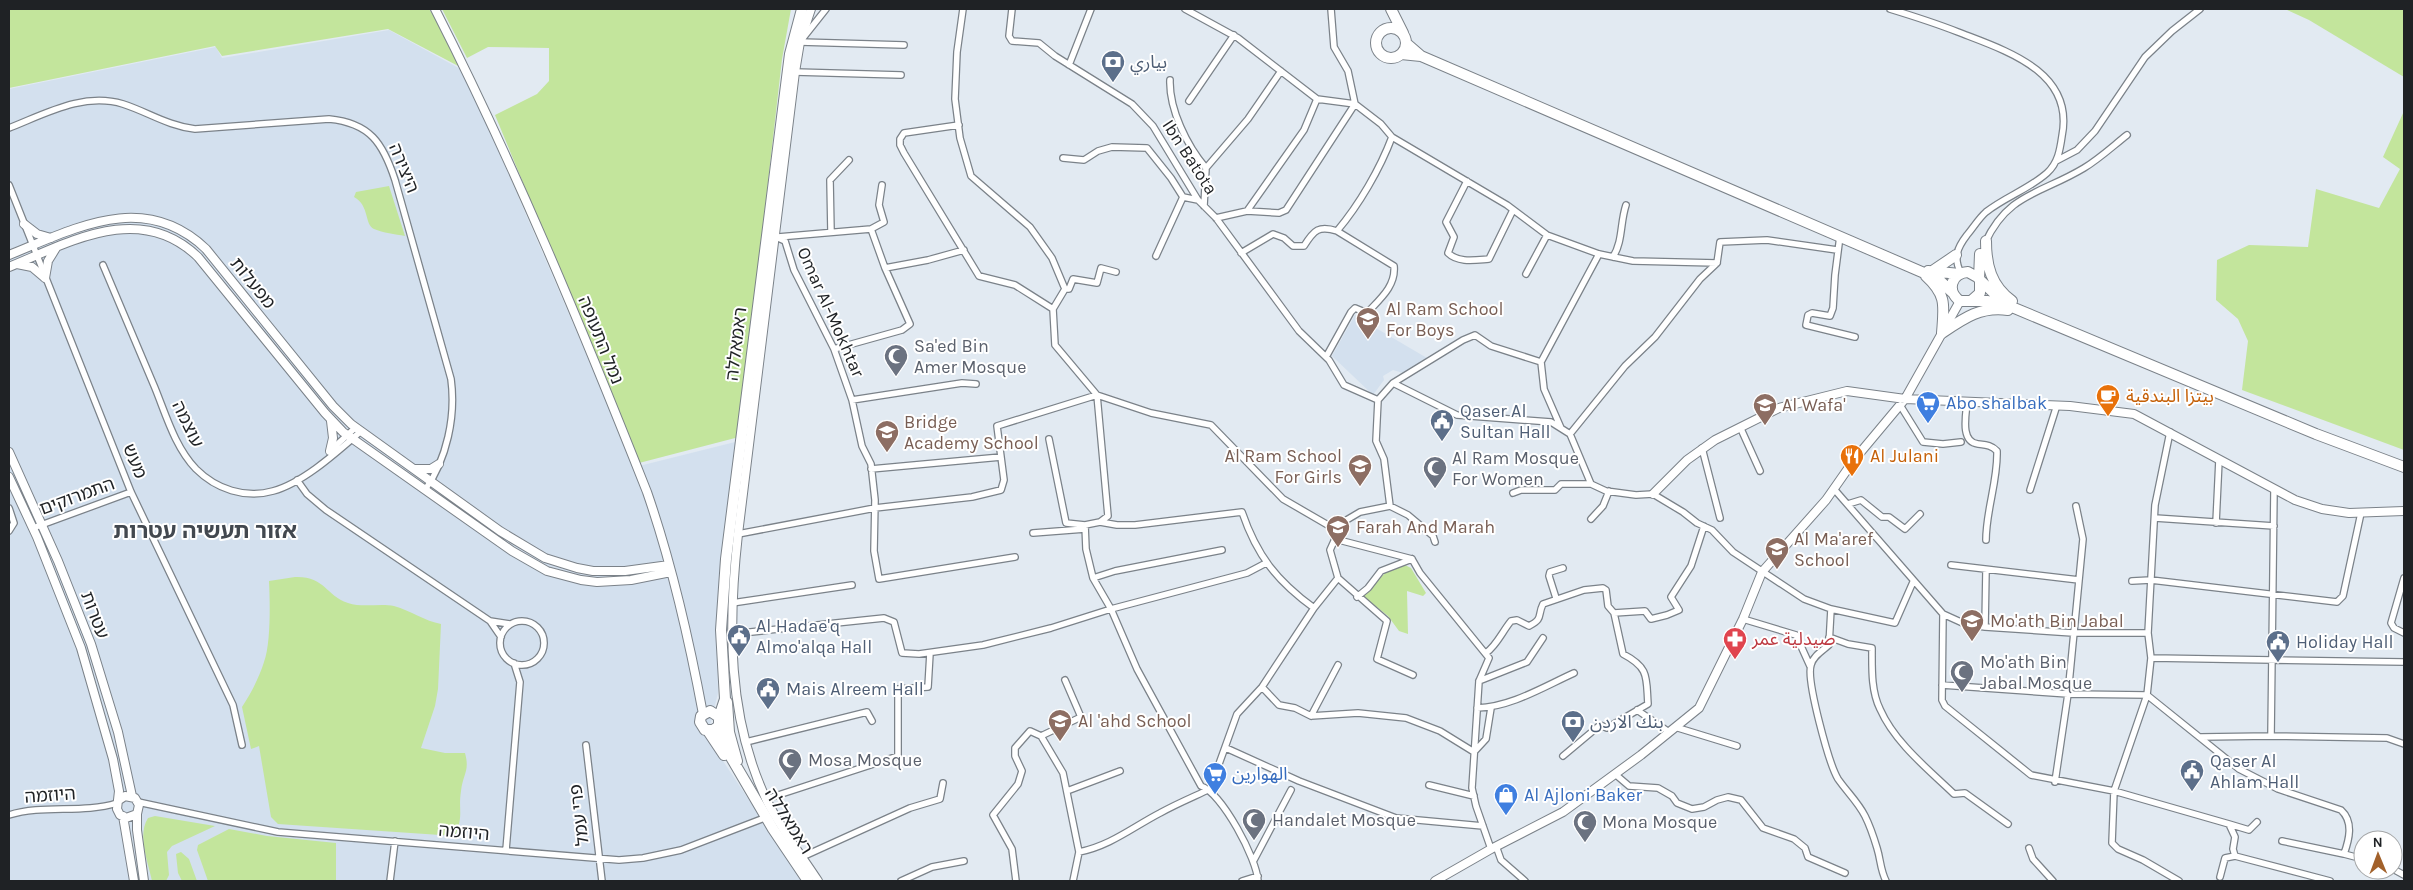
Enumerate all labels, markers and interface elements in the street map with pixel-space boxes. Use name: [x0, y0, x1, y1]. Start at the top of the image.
bank icon: بياري: [1100, 49, 1126, 83]
place label: بياري: [1130, 51, 1167, 75]
street label: Ibn Batota: [1158, 115, 1222, 199]
street label: היצירה: [384, 140, 424, 196]
street label: Omar Al-Mokhtar: [792, 244, 870, 381]
street label: מפעלות: [226, 253, 281, 313]
street label: נמל התעופה: [573, 293, 629, 387]
place label: Al Ram School For Boys: [1386, 298, 1503, 341]
street label: ראמאללה: [721, 306, 751, 382]
school or university icon: Al Ram School For Boys: [1355, 306, 1381, 340]
place label: Sa'ed Bin Amer Mosque: [914, 335, 1026, 378]
mosque icon: Sa'ed Bin Amer Mosque: [883, 343, 909, 377]
cafe icon: بيتزا البندقية: [2095, 383, 2121, 417]
place label: بيتزا البندقية: [2126, 385, 2214, 407]
supermarket icon: Abo shalbak: [1915, 390, 1941, 424]
school or university icon: Al Wafa': [1752, 392, 1778, 426]
place label: Abo shalbak: [1946, 392, 2047, 414]
place label: Al Wafa': [1782, 394, 1846, 416]
street label: עוצמה: [167, 397, 209, 451]
place label: Qaser Al Sultan Hall: [1460, 400, 1551, 443]
public building icon: Qaser Al Sultan Hall: [1429, 408, 1455, 442]
place label: Bridge Academy School: [904, 411, 1039, 454]
school or university icon: Bridge Academy School: [874, 419, 900, 453]
street label: מעש: [118, 440, 152, 482]
restaurant icon: Al Julani: [1839, 443, 1865, 477]
place label: Al Ram School For Girls: [1225, 445, 1342, 488]
place label: Al Julani: [1870, 445, 1939, 467]
place label: Al Ram Mosque For Women: [1452, 447, 1579, 490]
school or university icon: Al Ram School For Girls: [1347, 453, 1373, 487]
mosque icon: Al Ram Mosque For Women: [1422, 455, 1448, 489]
street label: התמרוקים: [37, 472, 117, 520]
school or university icon: Farah And Marah: [1325, 514, 1351, 548]
place label: Farah And Marah: [1356, 516, 1495, 538]
district label: אזור תעשיה עטרות: [113, 518, 297, 544]
place label: Al Ma'aref School: [1794, 528, 1874, 571]
school or university icon: Al Ma'aref School: [1764, 536, 1790, 570]
street label: עטרות: [76, 588, 114, 642]
school or university icon: Mo'ath Bin Jabal: [1959, 608, 1985, 642]
place label: Mo'ath Bin Jabal: [1990, 610, 2124, 632]
place label: Al Hadae'q Almo'alqa Hall: [756, 615, 872, 658]
public building icon: Al Hadae'q Almo'alqa Hall: [726, 623, 752, 657]
pharmacy icon: صيدلية عمر: [1722, 626, 1748, 660]
place label: صيدلية عمر: [1751, 628, 1836, 650]
public building icon: Holiday Hall: [2265, 629, 2291, 663]
place label: Holiday Hall: [2296, 631, 2394, 653]
place label: Mo'ath Bin Jabal Mosque: [1980, 651, 2092, 694]
mosque icon: Mo'ath Bin Jabal Mosque: [1949, 659, 1975, 693]
public building icon: Mais Alreem Hall: [755, 676, 781, 710]
place label: Mais Alreem Hall: [786, 678, 924, 700]
school or university icon: Al 'ahd School: [1047, 708, 1073, 742]
bank icon: بنك الاردن: [1560, 709, 1586, 743]
place label: Al 'ahd School: [1078, 710, 1192, 732]
place label: بنك الاردن: [1590, 711, 1664, 733]
mosque icon: Mosa Mosque: [777, 747, 803, 781]
place label: Mosa Mosque: [808, 749, 922, 771]
place label: Qaser Al Ahlam Hall: [2210, 750, 2299, 793]
public building icon: Qaser Al Ahlam Hall: [2179, 758, 2205, 792]
supermarket icon: الهوارين: [1202, 761, 1228, 795]
place label: الهوارين: [1232, 763, 1287, 785]
street label: היוזמה: [24, 782, 76, 808]
shop icon: Al Ajloni Baker: [1493, 782, 1519, 816]
street label: פרי עמל: [564, 783, 594, 847]
street label: ראמאללה: [760, 784, 818, 858]
place label: Al Ajloni Baker: [1524, 784, 1643, 806]
mosque icon: Handalet Mosque: [1241, 807, 1267, 841]
place label: Handalet Mosque: [1272, 809, 1416, 831]
mosque icon: Mona Mosque: [1572, 809, 1598, 843]
place label: Mona Mosque: [1602, 811, 1717, 833]
street label: היוזמה: [438, 819, 490, 845]
north arrow: [2353, 830, 2403, 880]
text: N: [2373, 834, 2383, 851]

